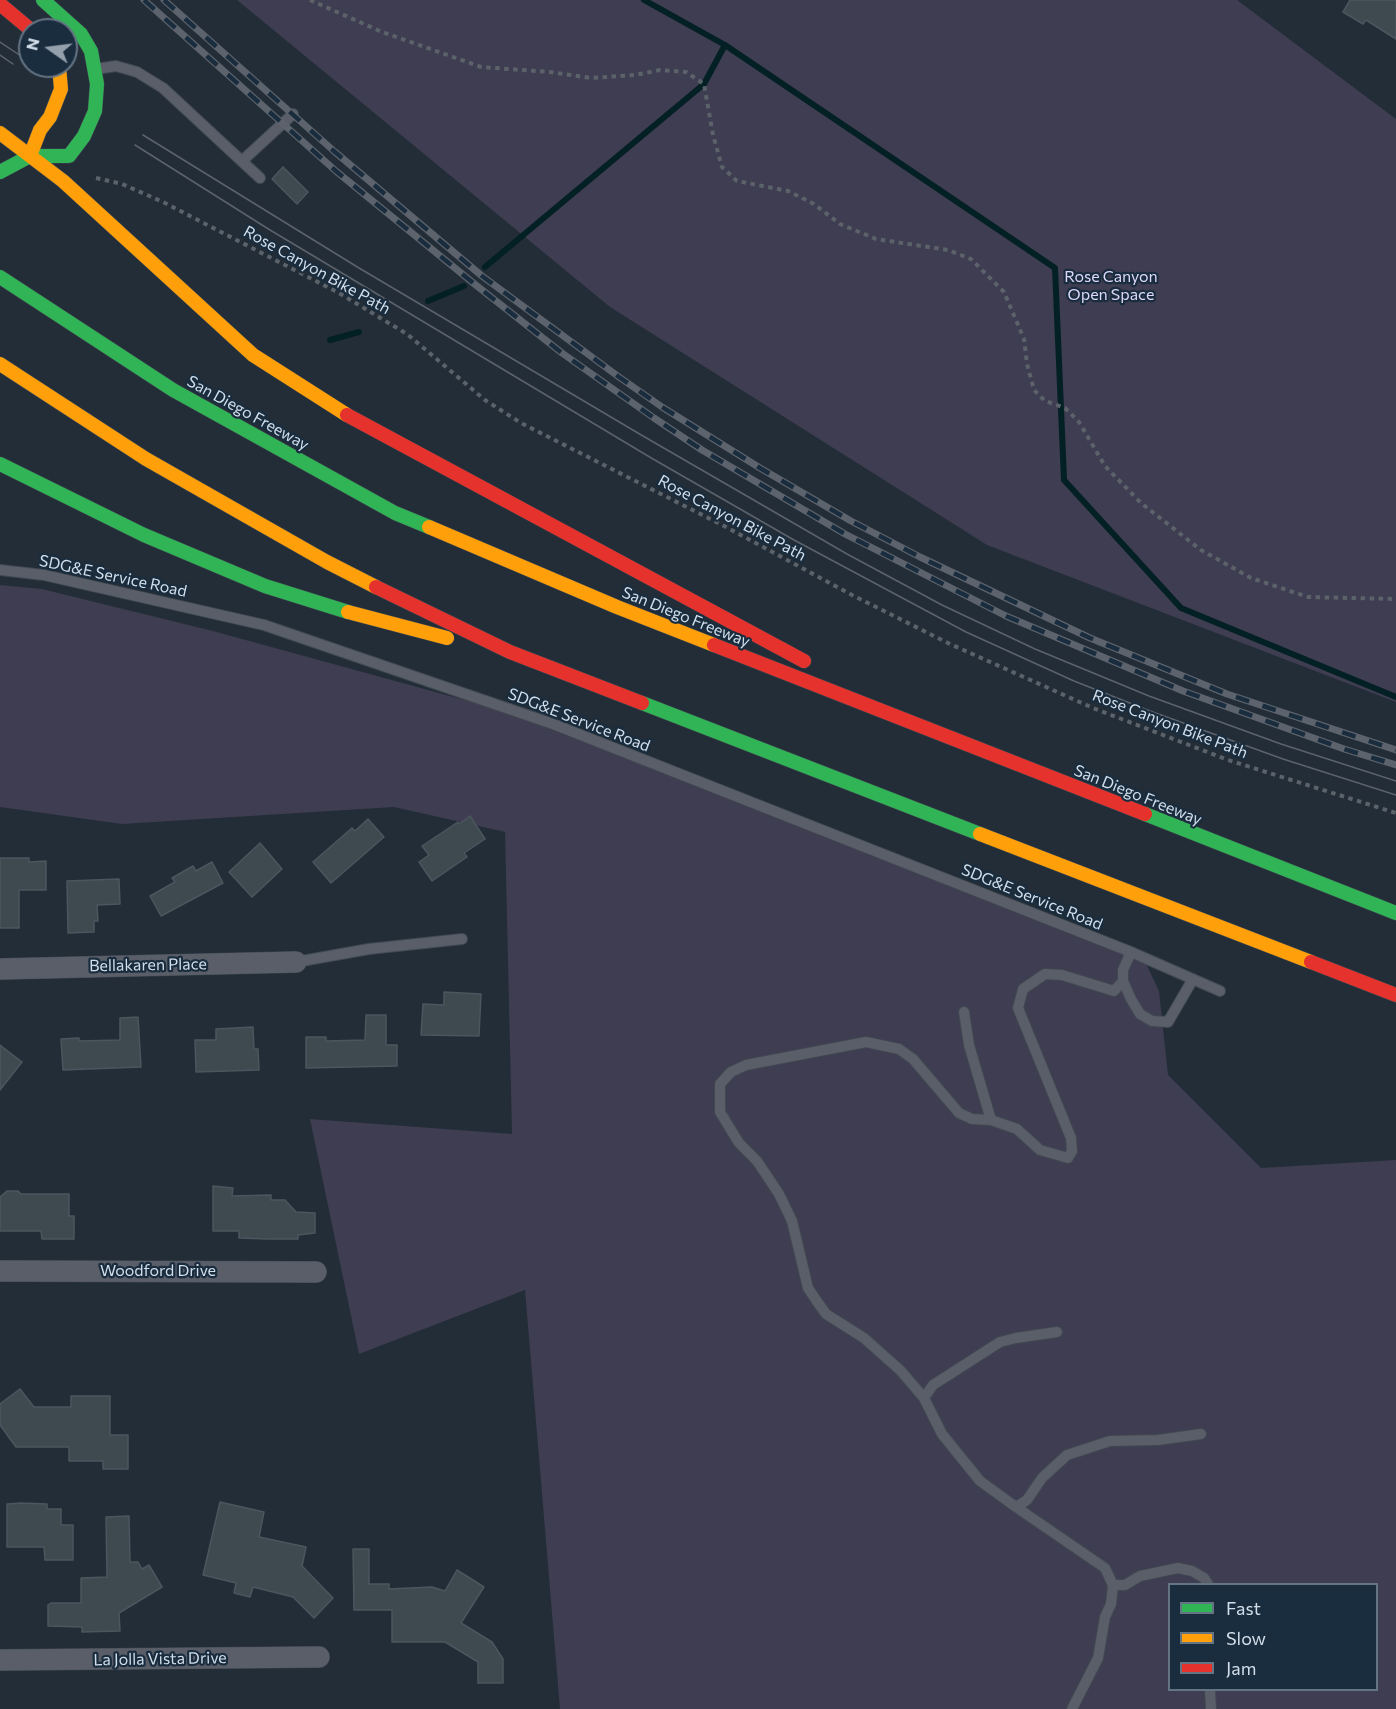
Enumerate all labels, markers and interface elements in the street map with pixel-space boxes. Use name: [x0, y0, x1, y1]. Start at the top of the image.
north arrow: [18, 18, 78, 78]
text: N: [21, 36, 43, 52]
street label: Rose Canyon Bike Path: [240, 222, 394, 318]
park label: Rose Canyon Open Space: [1064, 267, 1158, 305]
street label: San Diego Freeway: [184, 372, 312, 454]
street label: Rose Canyon Bike Path: [655, 471, 809, 565]
street label: SDG&E Service Road: [37, 551, 189, 601]
street label: San Diego Freeway: [619, 583, 753, 651]
street label: SDG&E Service Road: [505, 684, 653, 756]
street label: Rose Canyon Bike Path: [1090, 685, 1250, 763]
street label: San Diego Freeway: [1071, 761, 1205, 829]
street label: SDG&E Service Road: [959, 860, 1105, 934]
street label: Bellakaren Place: [89, 954, 207, 976]
street label: Woodford Drive: [100, 1261, 216, 1281]
legend: [1168, 1583, 1378, 1691]
text: Fast: [1226, 1597, 1261, 1619]
text: Slow: [1226, 1627, 1266, 1649]
street label: La Jolla Vista Drive: [93, 1648, 227, 1670]
text: Jam: [1226, 1657, 1256, 1679]

